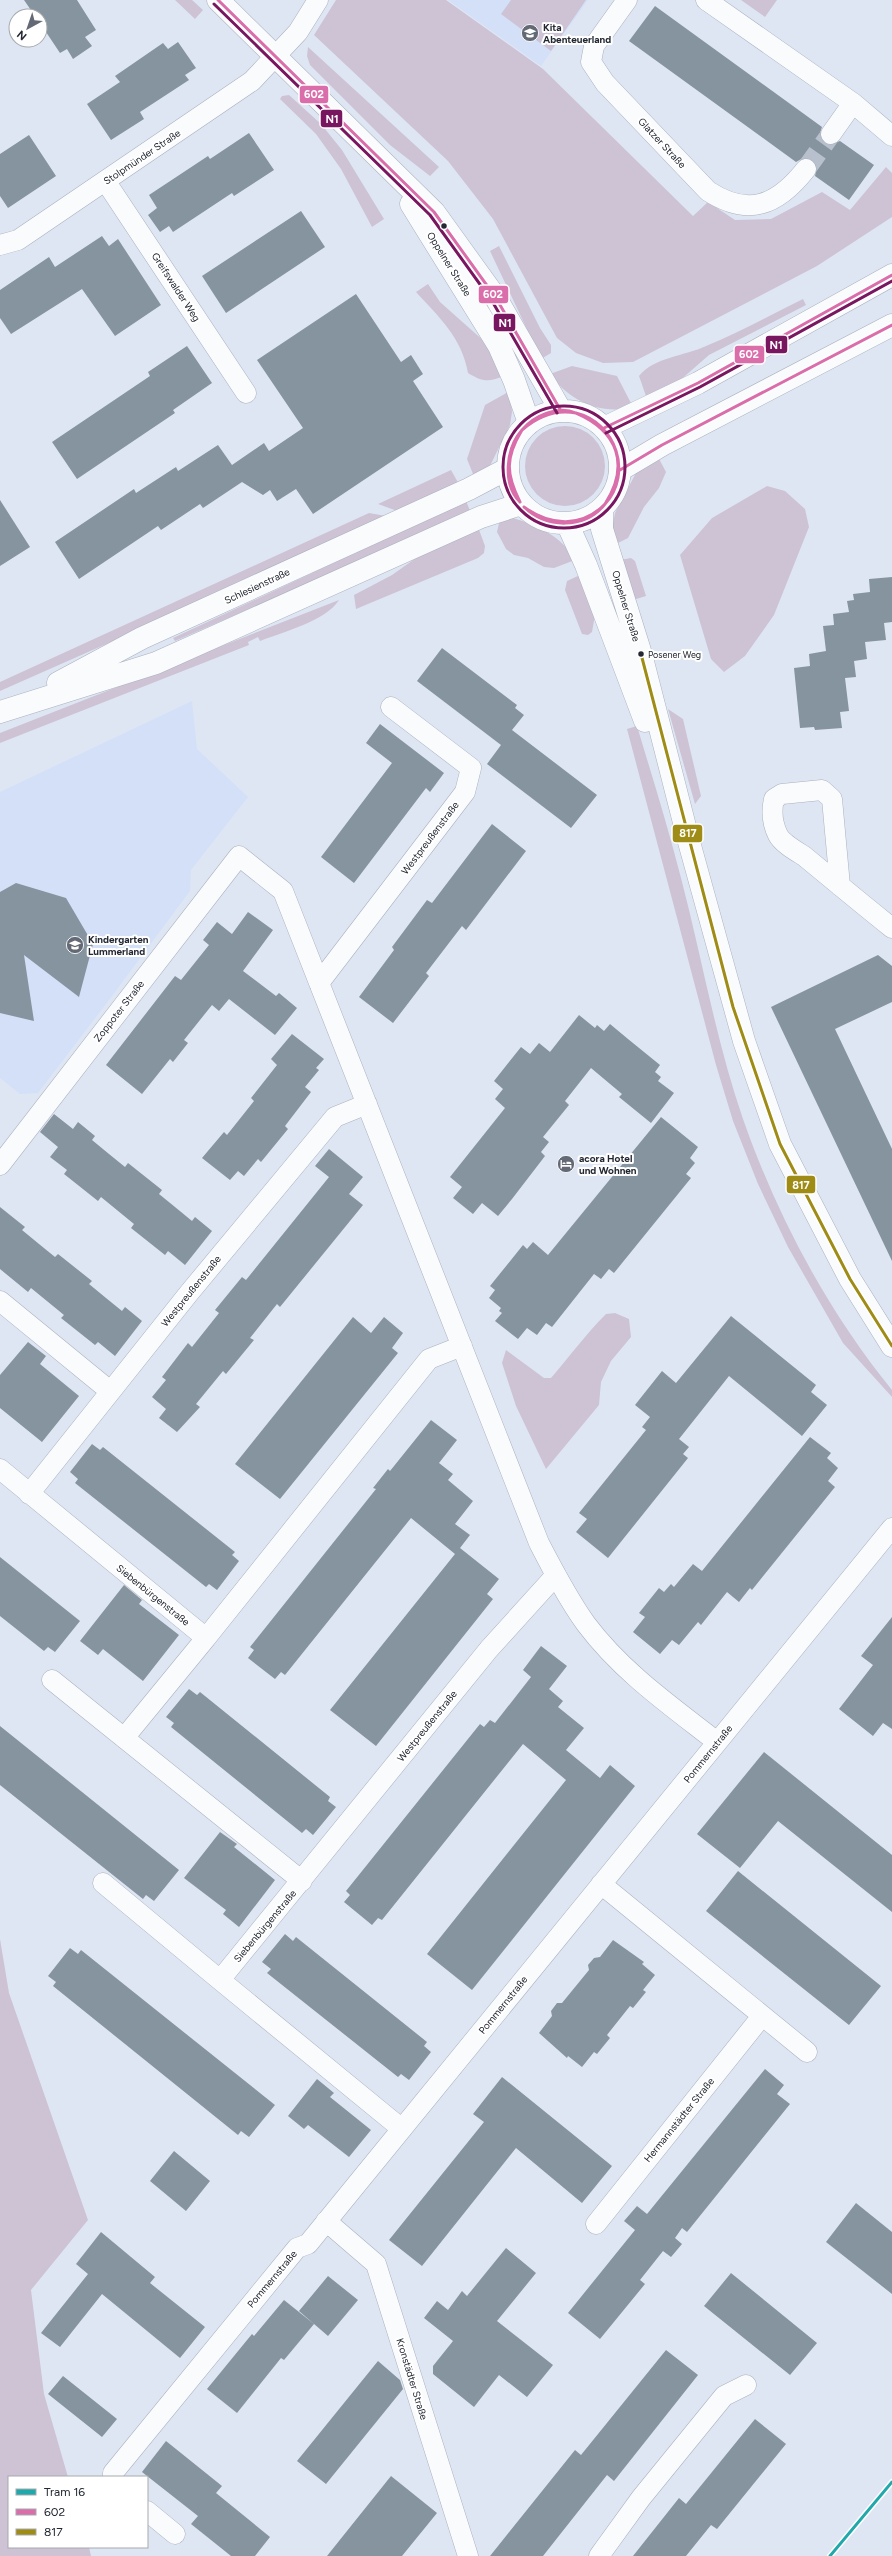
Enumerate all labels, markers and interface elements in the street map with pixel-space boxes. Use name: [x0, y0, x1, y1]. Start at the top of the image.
north arrow: [8, 8, 48, 48]
place label: Kita Abenteuerland: [543, 21, 611, 46]
school or university icon: Kita Abenteuerland: [520, 23, 540, 43]
text: N: [14, 28, 29, 43]
line badge: 602: [299, 85, 329, 104]
text: 602: [304, 88, 324, 101]
line badge: N1: [320, 109, 343, 128]
text: N1: [325, 113, 339, 126]
street label: Glatzer Straße: [635, 115, 689, 171]
street label: Stolpmünder Straße: [101, 126, 183, 188]
unlabelled marker: [439, 221, 449, 231]
street label: Oppelner Straße: [424, 229, 474, 299]
street label: Greifswalder Weg: [149, 250, 203, 324]
line badge: 602: [478, 285, 509, 304]
text: 602: [483, 288, 503, 301]
line badge: N1: [493, 313, 516, 332]
text: N1: [498, 317, 512, 330]
line badge: N1: [765, 335, 788, 354]
text: N1: [769, 339, 783, 352]
line badge: 602: [734, 345, 765, 364]
text: 602: [739, 348, 759, 361]
street label: Schlesienstraße: [222, 565, 292, 607]
street label: Oppelner Straße: [609, 569, 643, 644]
marker: Posener Weg: [636, 649, 646, 659]
place label: Posener Weg: [648, 649, 701, 660]
street label: Westpreußenstraße: [398, 798, 462, 877]
line badge: 817: [672, 824, 703, 843]
text: 817: [679, 827, 697, 840]
place label: Kindergarten Lummerland: [88, 933, 149, 958]
school or university icon: Kindergarten Lummerland: [65, 935, 85, 955]
street label: Zoppoter Straße: [91, 977, 147, 1044]
place label: acora Hotel und Wohnen: [579, 1152, 637, 1177]
hotel icon: acora Hotel und Wohnen: [556, 1154, 576, 1174]
line badge: 817: [786, 1175, 816, 1194]
text: 817: [792, 1179, 810, 1192]
street label: Westpreußenstraße: [158, 1252, 224, 1329]
street label: Siebenbürgenstraße: [114, 1561, 193, 1629]
street label: Westpreußenstraße: [394, 1687, 460, 1764]
street label: Pommernstraße: [681, 1722, 736, 1786]
street label: Siebenbürgenstraße: [231, 1887, 299, 1965]
street label: Pommernstraße: [476, 1973, 531, 2037]
street label: Hermannstädter Straße: [641, 2075, 717, 2165]
street label: Pommernstraße: [244, 2247, 300, 2310]
street label: Kronstädter Straße: [393, 2337, 431, 2422]
legend: [8, 2476, 148, 2548]
text: Tram 16: [44, 2485, 85, 2499]
text: 602: [44, 2505, 65, 2519]
text: 817: [44, 2525, 63, 2539]

